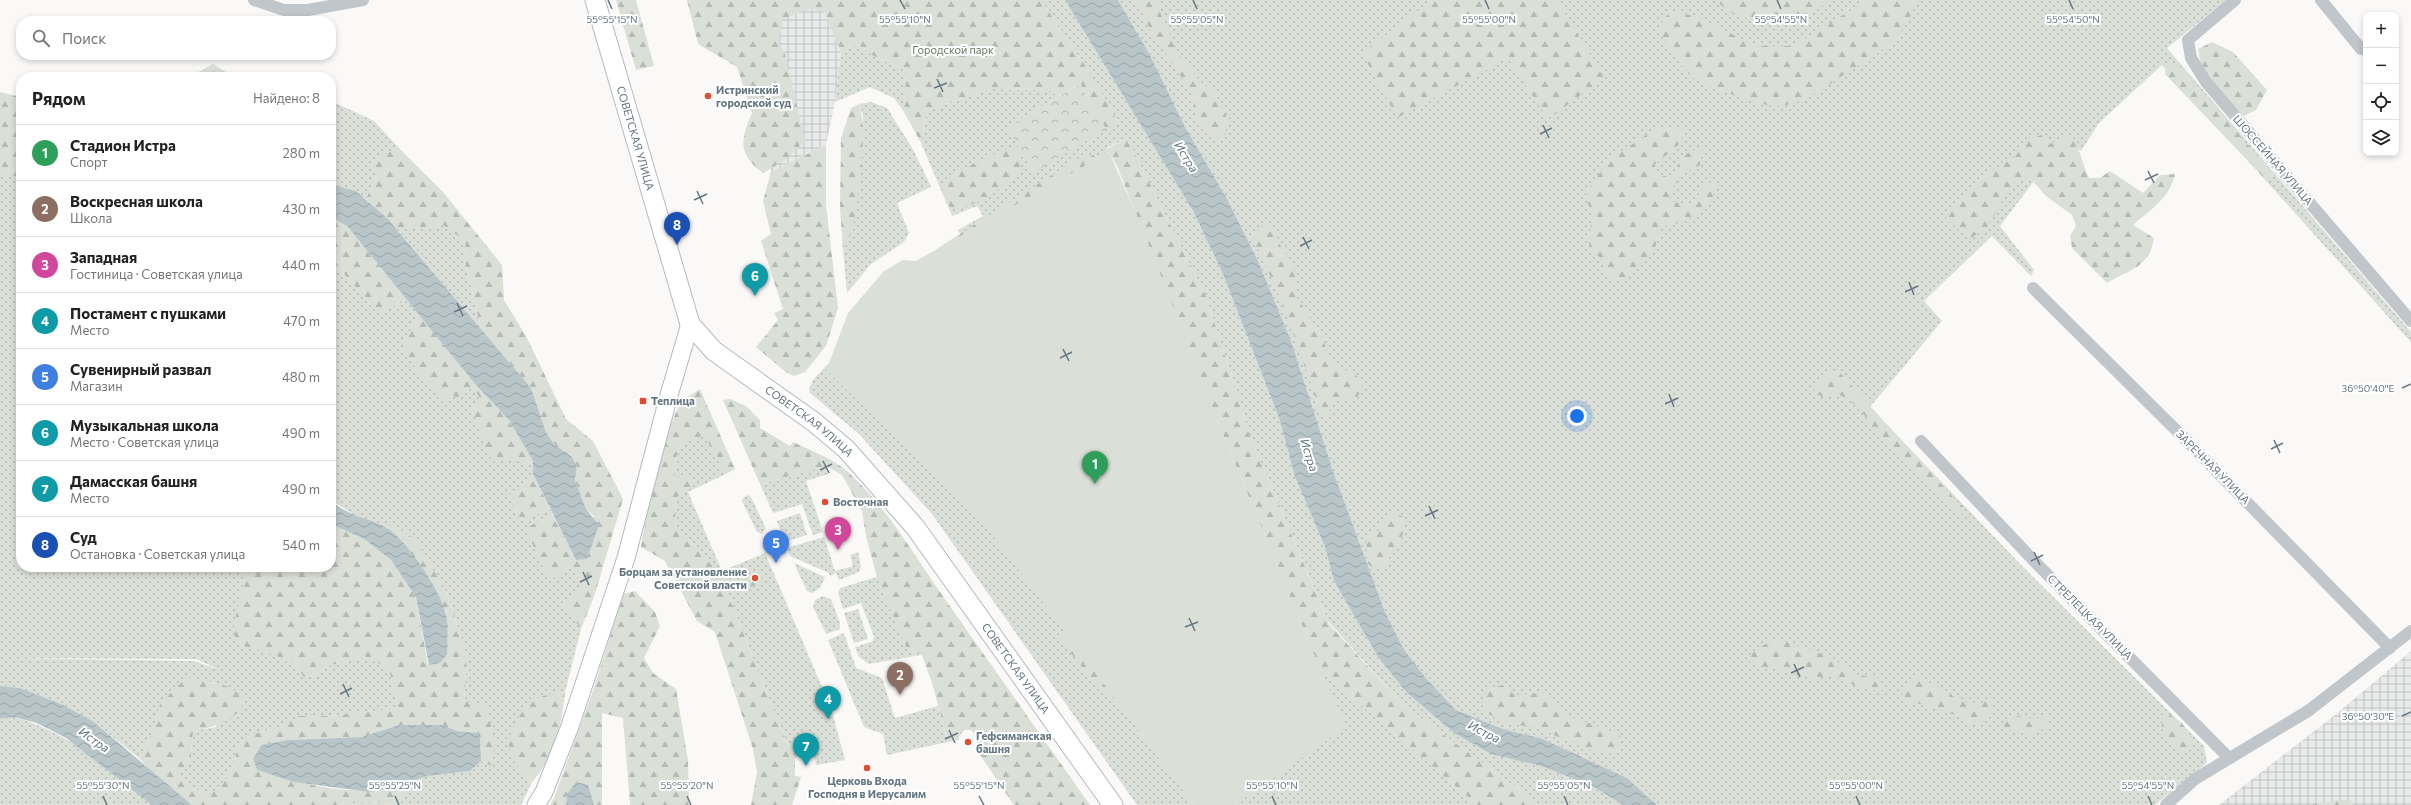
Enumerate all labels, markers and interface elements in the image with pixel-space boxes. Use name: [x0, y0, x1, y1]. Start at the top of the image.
map controls: [2363, 12, 2399, 156]
button: +: [2363, 12, 2399, 48]
text: 55°55'15"N: [587, 13, 638, 25]
text: 55°55'10"N: [879, 13, 931, 25]
text: 55°55'05"N: [1170, 13, 1224, 25]
text: 55°55'00"N: [1462, 13, 1516, 25]
text: 55°54'55"N: [1755, 13, 1807, 25]
text: 55°54'50"N: [2046, 13, 2100, 25]
search box: [16, 16, 336, 60]
icon: search: [30, 27, 52, 49]
text: Поиск: [62, 29, 106, 47]
park label: Городской парк: [912, 43, 994, 56]
button: −: [2363, 48, 2399, 84]
place label: Истринский городской суд: [716, 83, 791, 109]
street label: СОВЕТСКАЯ УЛИЦА: [615, 84, 658, 192]
button: locate: [2363, 84, 2399, 120]
text: Рядом: [32, 88, 86, 109]
text: Найдено: 8: [253, 90, 320, 106]
marker: Истринский городской суд: [703, 91, 713, 101]
street label: ШОССЕЙНАЯ УЛИЦА: [2231, 111, 2317, 208]
button: layers: [2363, 120, 2399, 156]
text: Стадион Истра: [70, 136, 176, 154]
water label: Истра: [1172, 138, 1202, 175]
text: 1: [42, 145, 48, 161]
text: 280 m: [283, 145, 320, 161]
text: Спорт: [70, 154, 108, 170]
text: Воскресная школа: [70, 192, 203, 210]
text: 2: [41, 201, 49, 217]
text: 430 m: [282, 201, 320, 217]
text: Школа: [70, 210, 112, 226]
pin: 8: [664, 212, 690, 245]
text: Западная: [70, 248, 137, 266]
text: 3: [41, 257, 49, 273]
text: 440 m: [282, 257, 320, 273]
pin: 6: [742, 263, 768, 296]
text: Гостиница · Советская улица: [70, 266, 243, 282]
text: Постамент с пушками: [70, 304, 226, 322]
text: 4: [41, 313, 49, 329]
text: 470 m: [283, 313, 320, 329]
text: Место: [70, 322, 110, 338]
text: Сувенирный развал: [70, 360, 212, 378]
text: 5: [41, 369, 49, 385]
text: 480 m: [282, 369, 320, 385]
text: Магазин: [70, 378, 123, 394]
text: 36°50'40"E: [2342, 382, 2395, 394]
street label: СОВЕТСКАЯ УЛИЦА: [763, 383, 857, 459]
place label: Теплица: [651, 394, 695, 407]
marker: Теплица: [638, 396, 648, 406]
your location: [1567, 406, 1587, 426]
text: Музыкальная школа: [70, 416, 219, 434]
text: 6: [41, 425, 49, 441]
text: 490 m: [282, 425, 320, 441]
street label: ЗАРЕЧНАЯ УЛИЦА: [2174, 427, 2253, 507]
text: Место · Советская улица: [70, 434, 219, 450]
water label: Истра: [1298, 436, 1322, 473]
pin: 1: [1082, 451, 1108, 484]
text: Дамасская башня: [70, 472, 197, 490]
text: 7: [41, 481, 49, 497]
text: 490 m: [282, 481, 320, 497]
text: Место: [70, 490, 110, 506]
place label: Восточная: [833, 495, 888, 508]
marker: Восточная: [820, 497, 830, 507]
pin: 3: [825, 517, 851, 550]
text: Суд: [70, 528, 97, 546]
pin: 5: [763, 530, 789, 563]
text: 8: [41, 537, 49, 553]
text: 540 m: [282, 537, 320, 553]
text: Остановка · Советская улица: [70, 546, 245, 562]
place label: Борцам за установление Советской власти: [619, 565, 747, 591]
street label: СТРЕЛЕЦКАЯ УЛИЦА: [2045, 572, 2136, 662]
marker: Борцам за установление Советской власти: [750, 573, 760, 583]
street label: СОВЕТСКАЯ УЛИЦА: [980, 620, 1053, 716]
pin: 2: [887, 662, 913, 695]
pin: 4: [815, 686, 841, 719]
text: 36°50'30"E: [2342, 710, 2394, 722]
water label: Истра: [1466, 717, 1503, 745]
water label: Истра: [77, 724, 112, 755]
place label: Гефсиманская башня: [976, 729, 1052, 755]
pin: 7: [793, 733, 819, 766]
marker: Гефсиманская башня: [963, 737, 973, 747]
marker: Церковь Входа Господня в Иерусалим: [862, 763, 872, 773]
place label: Церковь Входа Господня в Иерусалим: [808, 774, 926, 800]
text: 55°55'30"N: [76, 779, 130, 791]
text: 55°55'25"N: [369, 779, 421, 791]
text: 55°55'20"N: [660, 779, 714, 791]
text: 55°55'15"N: [954, 779, 1005, 791]
text: 55°55'10"N: [1246, 779, 1298, 791]
text: 55°55'05"N: [1537, 779, 1591, 791]
text: 55°55'00"N: [1829, 779, 1883, 791]
text: 55°54'55"N: [2122, 779, 2174, 791]

